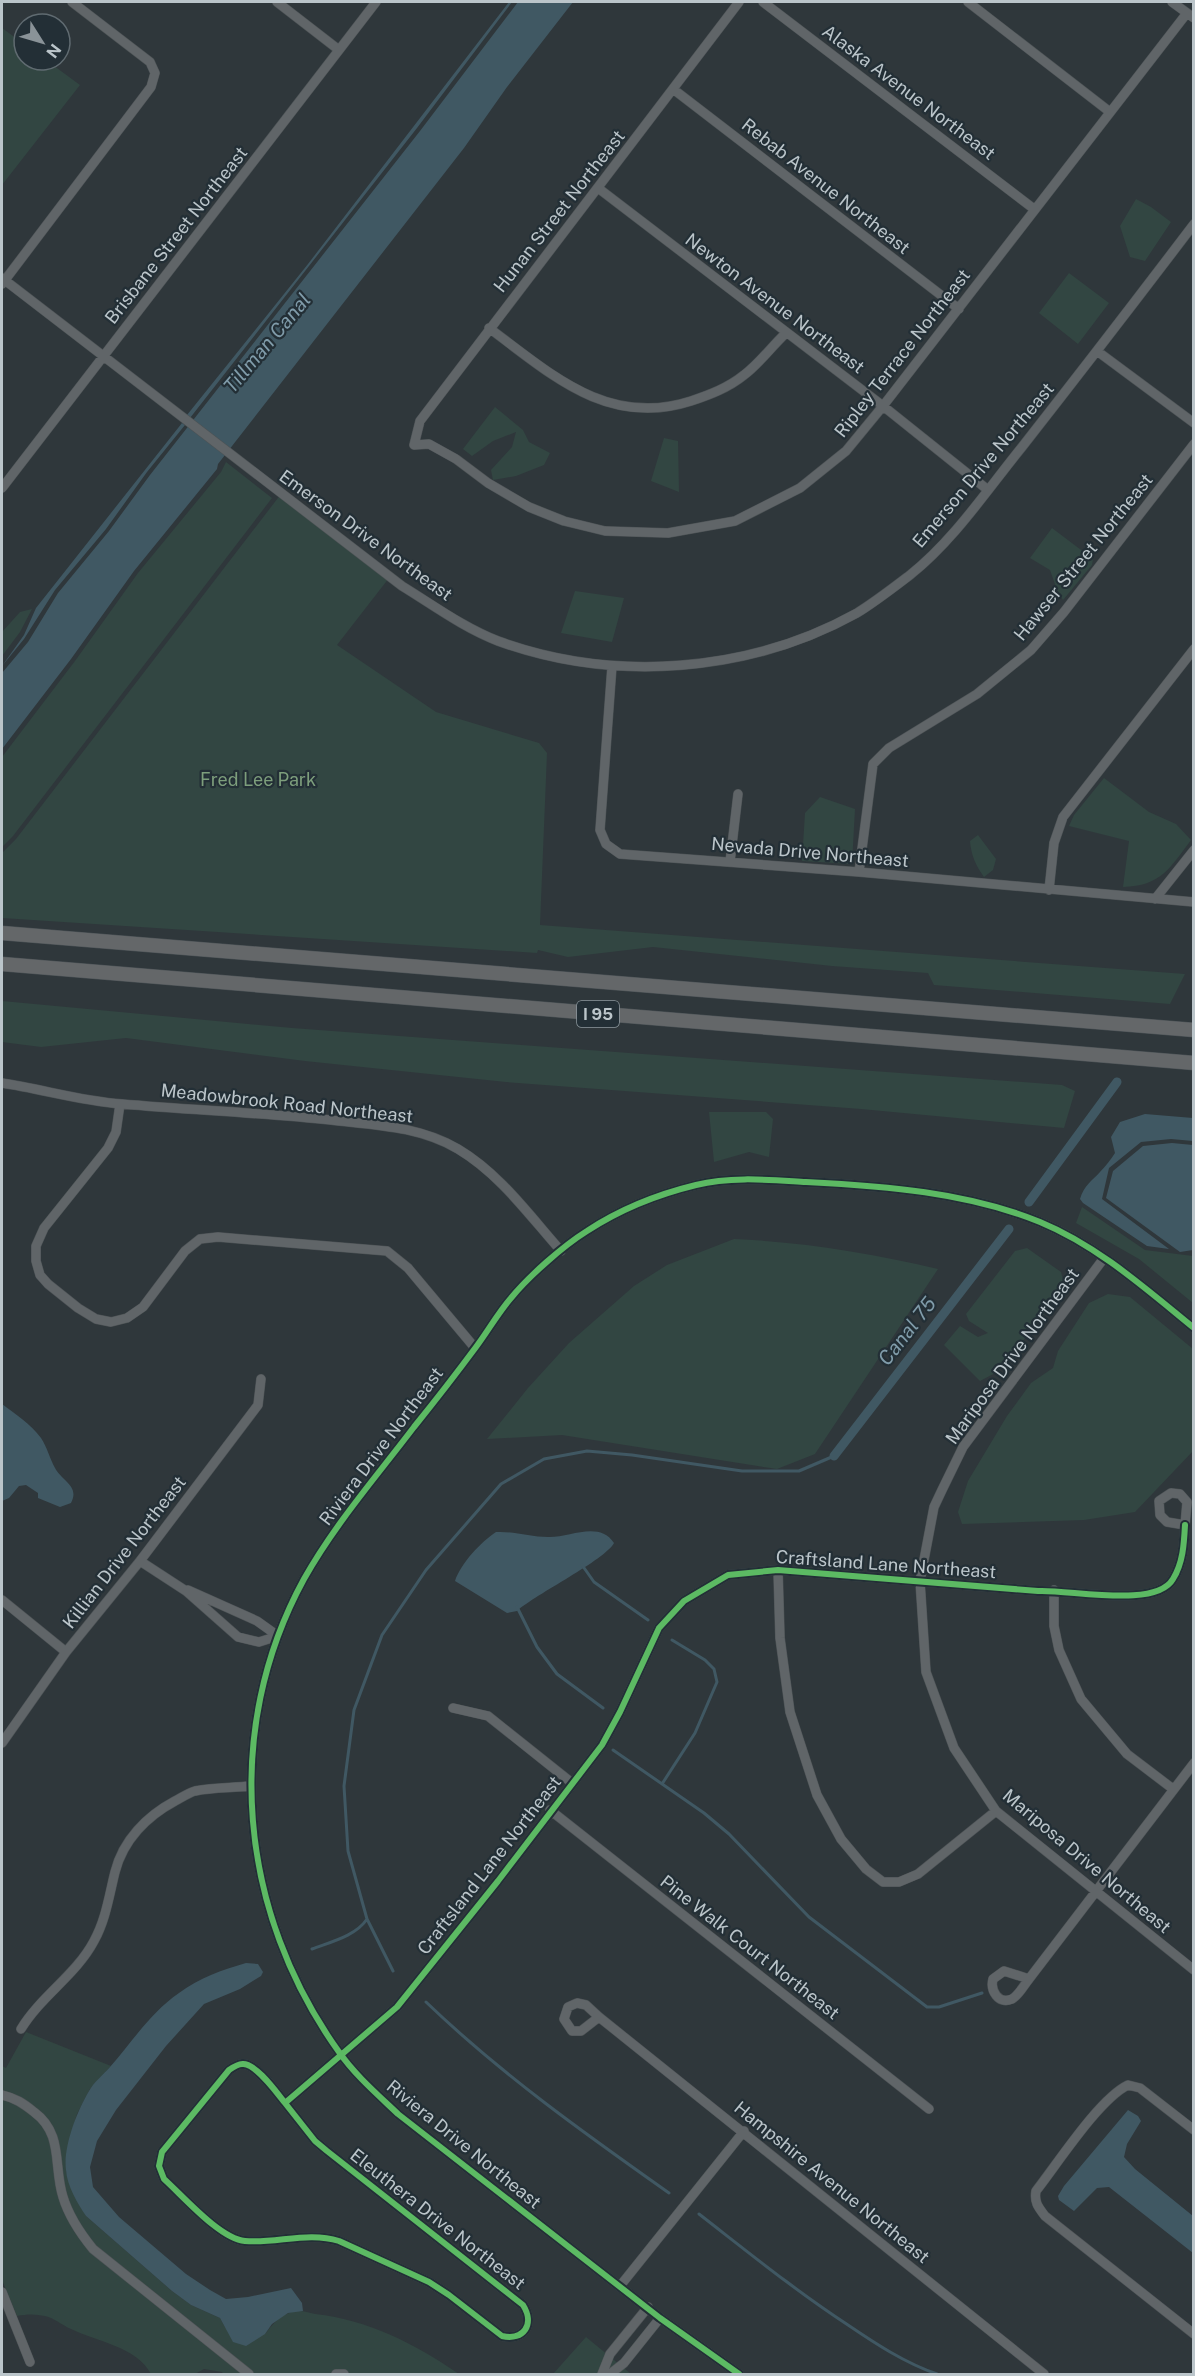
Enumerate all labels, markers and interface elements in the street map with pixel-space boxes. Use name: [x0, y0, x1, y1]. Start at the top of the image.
north arrow: [12, 12, 72, 72]
street label: Alaska Avenue Northeast: [818, 20, 1000, 164]
text: N: [42, 40, 65, 61]
street label: Rebab Avenue Northeast: [738, 114, 914, 258]
street label: Hunan Street Northeast: [489, 126, 629, 296]
street label: Brisbane Street Northeast: [100, 142, 252, 328]
street label: Newton Avenue Northeast: [681, 229, 869, 377]
street label: Ripley Terrace Northeast: [830, 265, 974, 441]
water label: Tillman Canal: [218, 288, 316, 398]
street label: Emerson Drive Northeast: [908, 378, 1058, 552]
street label: Emerson Drive Northeast: [275, 465, 457, 605]
street label: Hawser Street Northeast: [1009, 469, 1157, 645]
park label: Fred Lee Park: [200, 769, 316, 790]
street label: Nevada Drive Northeast: [710, 833, 910, 871]
road number: I 95: [577, 1001, 619, 1027]
street label: Meadowbrook Road Northeast: [160, 1079, 414, 1127]
street label: Mariposa Drive Northeast: [941, 1264, 1083, 1448]
water label: Canal 75: [873, 1292, 941, 1370]
street label: Riviera Drive Northeast: [315, 1363, 447, 1529]
street label: Killian Drive Northeast: [58, 1472, 190, 1632]
street label: Craftsland Lane Northeast: [775, 1546, 997, 1582]
street label: Craftsland Lane Northeast: [413, 1772, 565, 1958]
street label: Mariposa Drive Northeast: [999, 1785, 1175, 1937]
street label: Pine Walk Court Northeast: [656, 1871, 844, 2023]
street label: Riviera Drive Northeast: [383, 2075, 545, 2213]
street label: Hampshire Avenue Northeast: [730, 2097, 934, 2267]
street label: Eleuthera Drive Northeast: [346, 2144, 530, 2294]

